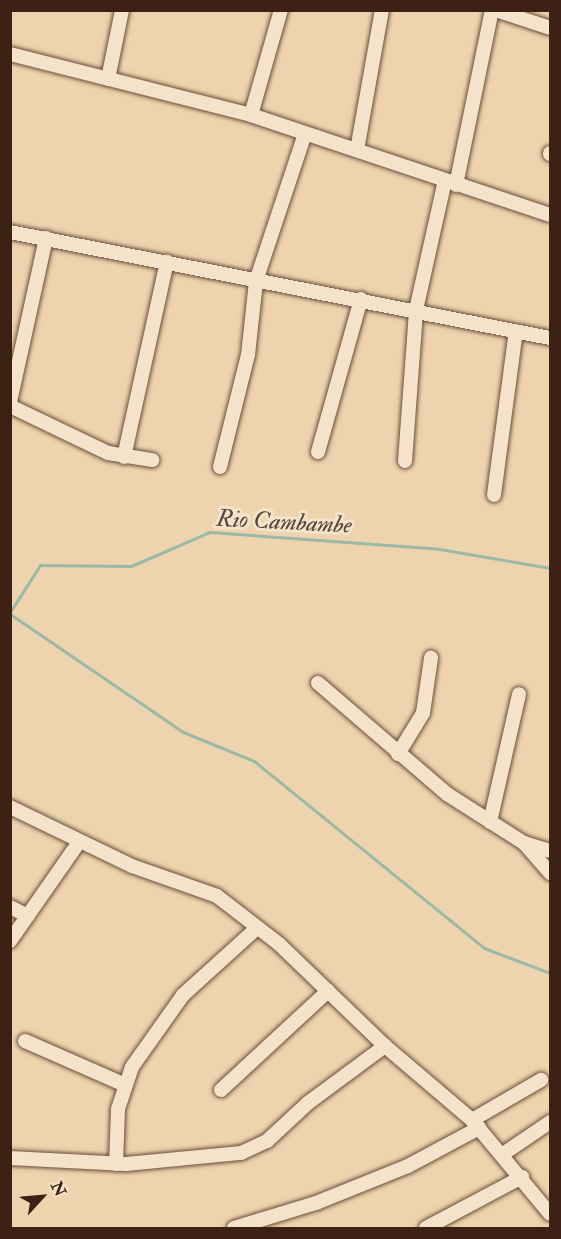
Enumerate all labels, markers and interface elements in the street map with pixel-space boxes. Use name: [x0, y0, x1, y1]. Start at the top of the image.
water label: Rio Cambambe: [216, 504, 352, 540]
north arrow: [12, 1167, 72, 1227]
text: N: [46, 1178, 70, 1200]

